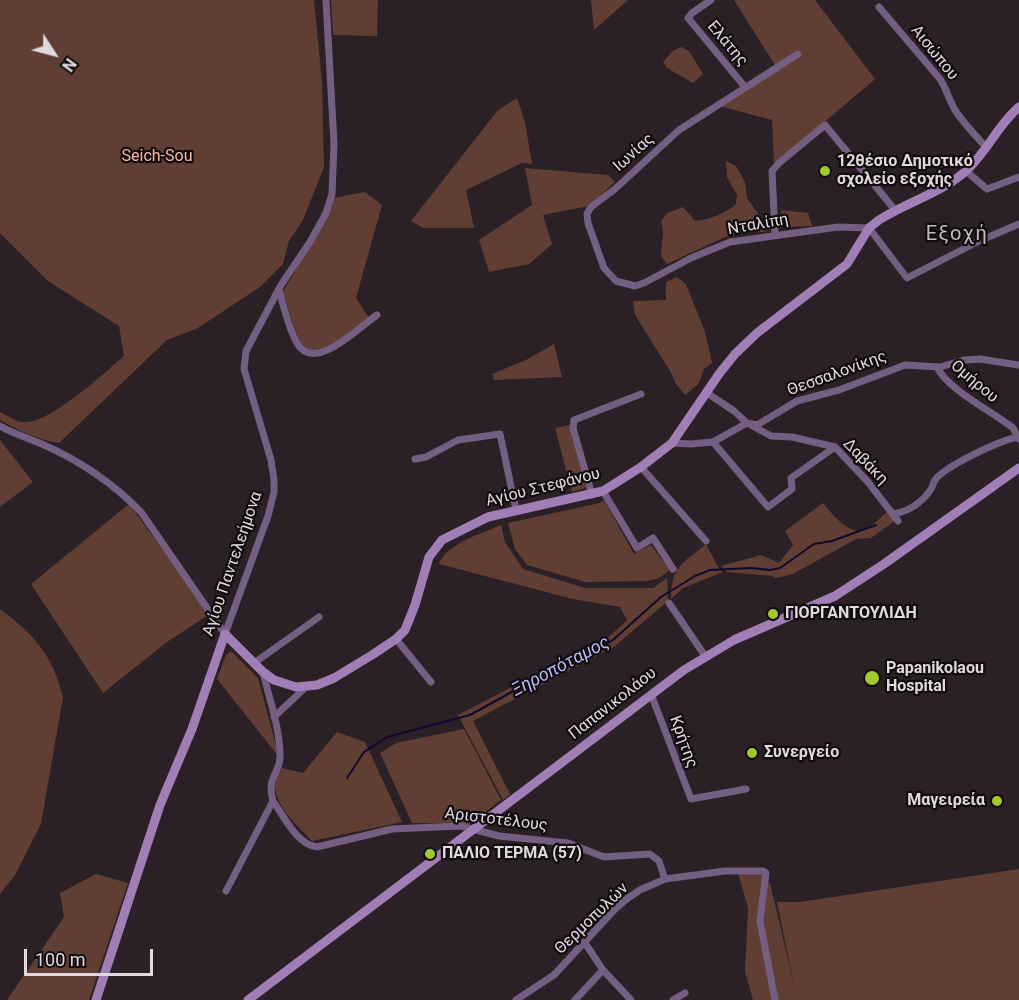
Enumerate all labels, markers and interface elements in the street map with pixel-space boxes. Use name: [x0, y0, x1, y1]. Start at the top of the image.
street label: Ελάτης: [703, 18, 751, 70]
street label: Αισώπου: [906, 22, 962, 84]
north arrow: [24, 24, 84, 84]
text: N: [58, 55, 80, 75]
street label: Ιωνίας: [610, 130, 658, 176]
park label: Seich-Sou: [122, 147, 192, 167]
place label: 12θέσιο Δημοτικό σχολείο εξοχής: [837, 152, 973, 190]
marker: 12θέσιο Δημοτικό σχολείο εξοχής: [818, 164, 832, 178]
street label: Νταλίπη: [726, 210, 790, 240]
district label: Εξοχή: [926, 223, 988, 247]
street label: Θεσσαλονίκης: [785, 347, 889, 401]
street label: Ομήρου: [946, 357, 1002, 407]
street label: Δαβάκη: [838, 435, 892, 489]
street label: Αγίου Στεφάνου: [484, 465, 602, 511]
street label: Αγίου Παντελεήμονα: [199, 489, 267, 639]
place label: ΓΙΟΡΓΑΝΤΟΥΛΙΔΗ: [785, 604, 917, 624]
marker: ΓΙΟΡΓΑΝΤΟΥΛΙΔΗ: [766, 607, 780, 621]
water label: Ξηροπόταμος: [508, 632, 614, 702]
place label: Papanikolaou Hospital: [886, 659, 984, 697]
street label: Παπανικολάου: [565, 664, 661, 744]
marker: Papanikolaou Hospital: [863, 669, 881, 687]
street label: Κρήτης: [665, 713, 701, 771]
place label: Συνεργείο: [764, 743, 839, 763]
marker: Συνεργείο: [745, 746, 759, 760]
place label: Μαγειρεία: [907, 791, 985, 811]
marker: Μαγειρεία: [990, 794, 1004, 808]
street label: Αριστοτέλους: [444, 804, 548, 836]
place label: ΠΑΛΙΟ ΤΕΡΜΑ (57): [442, 844, 582, 864]
marker: ΠΑΛΙΟ ΤΕΡΜΑ (57): [423, 847, 437, 861]
street label: Θερμοπυλών: [551, 879, 633, 959]
scale bar: [27, 937, 156, 975]
text: 100 m: [35, 949, 86, 970]

